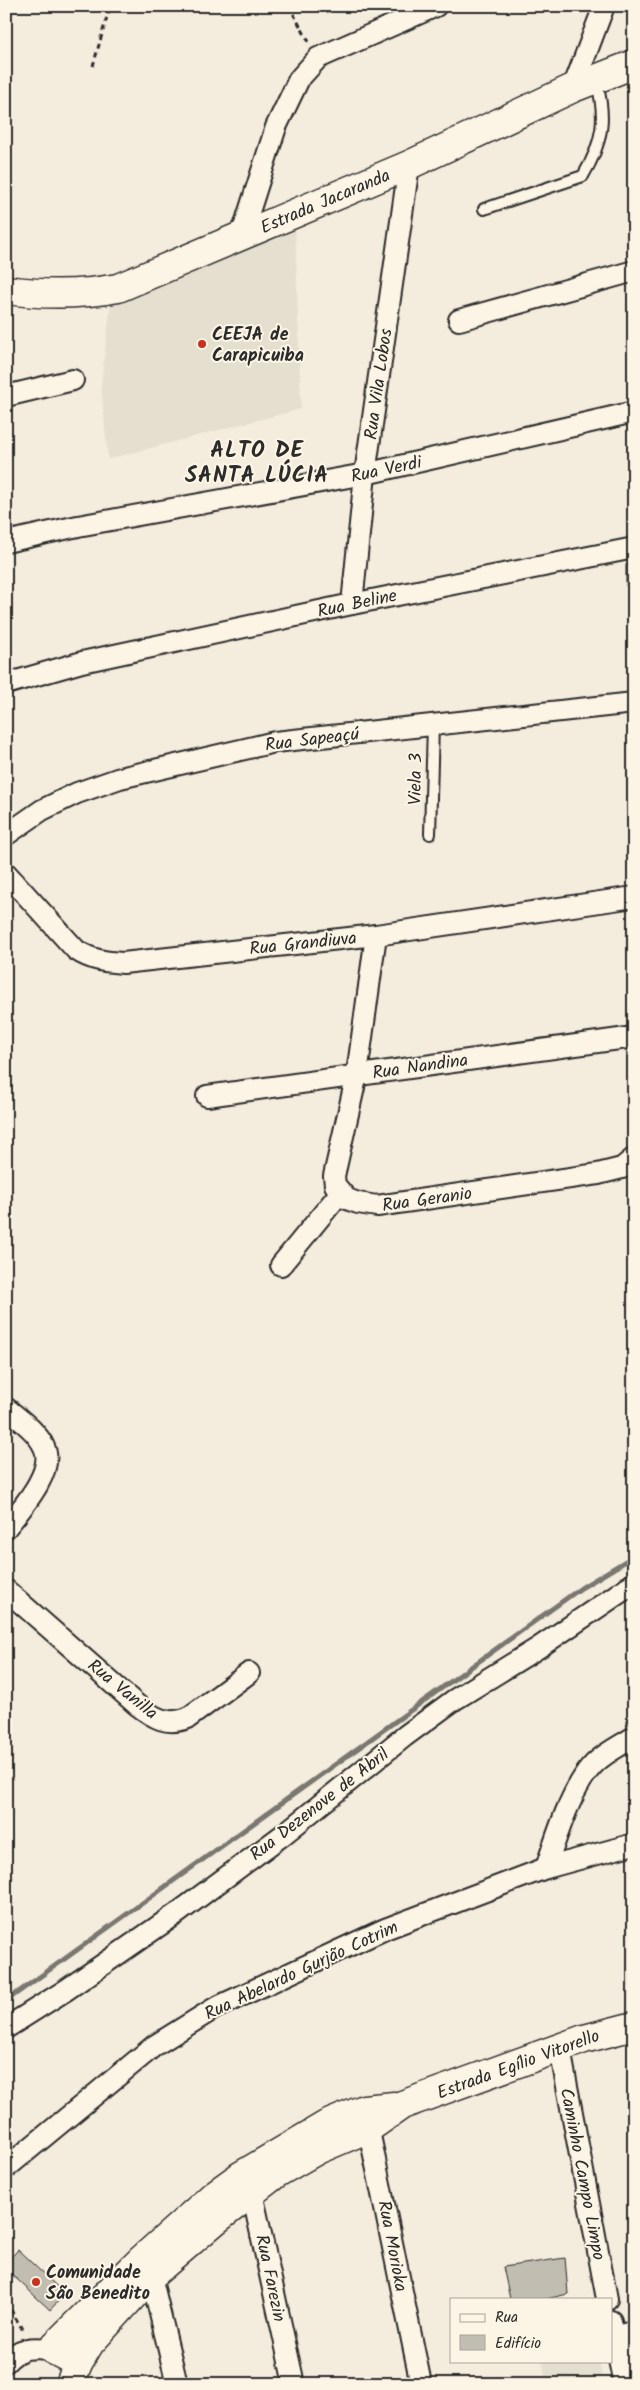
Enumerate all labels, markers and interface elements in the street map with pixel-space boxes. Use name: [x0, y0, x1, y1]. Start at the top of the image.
street label: Estrada Jacaranda: [256, 162, 395, 243]
place label: CEEJA de Carapicuiba: [212, 321, 304, 371]
street label: Rua Vila Lobos: [357, 326, 402, 442]
marker: CEEJA de Carapicuiba: [196, 338, 208, 350]
district label: ALTO DE SANTA LÚCIA: [185, 434, 329, 494]
street label: Rua Verdi: [348, 449, 425, 492]
street label: Rua Beline: [315, 582, 400, 627]
street label: Rua Sapeaçú: [263, 720, 361, 761]
street label: Viela 3: [402, 753, 431, 805]
street label: Rua Grandiuva: [248, 924, 358, 965]
street label: Rua Nandina: [370, 1046, 470, 1089]
street label: Rua Geranio: [380, 1180, 474, 1221]
street label: Rua Vanilla: [80, 1652, 164, 1728]
street label: Rua Dezenove de Abril: [244, 1741, 397, 1869]
street label: Rua Abelardo Gurjão Cotrim: [200, 1914, 403, 2029]
street label: Estrada Egílio Vitorello: [433, 2022, 604, 2108]
street label: Caminho Campo Limpo: [551, 2086, 612, 2263]
street label: Rua Morioka: [368, 2198, 415, 2294]
street label: Rua Farezin: [246, 2232, 293, 2325]
place label: Comunidade São Benedito: [46, 2259, 150, 2309]
marker: Comunidade São Benedito: [30, 2276, 42, 2288]
legend: [450, 2298, 612, 2362]
text: Rua: [495, 2306, 518, 2330]
text: Edifício: [495, 2332, 541, 2356]

